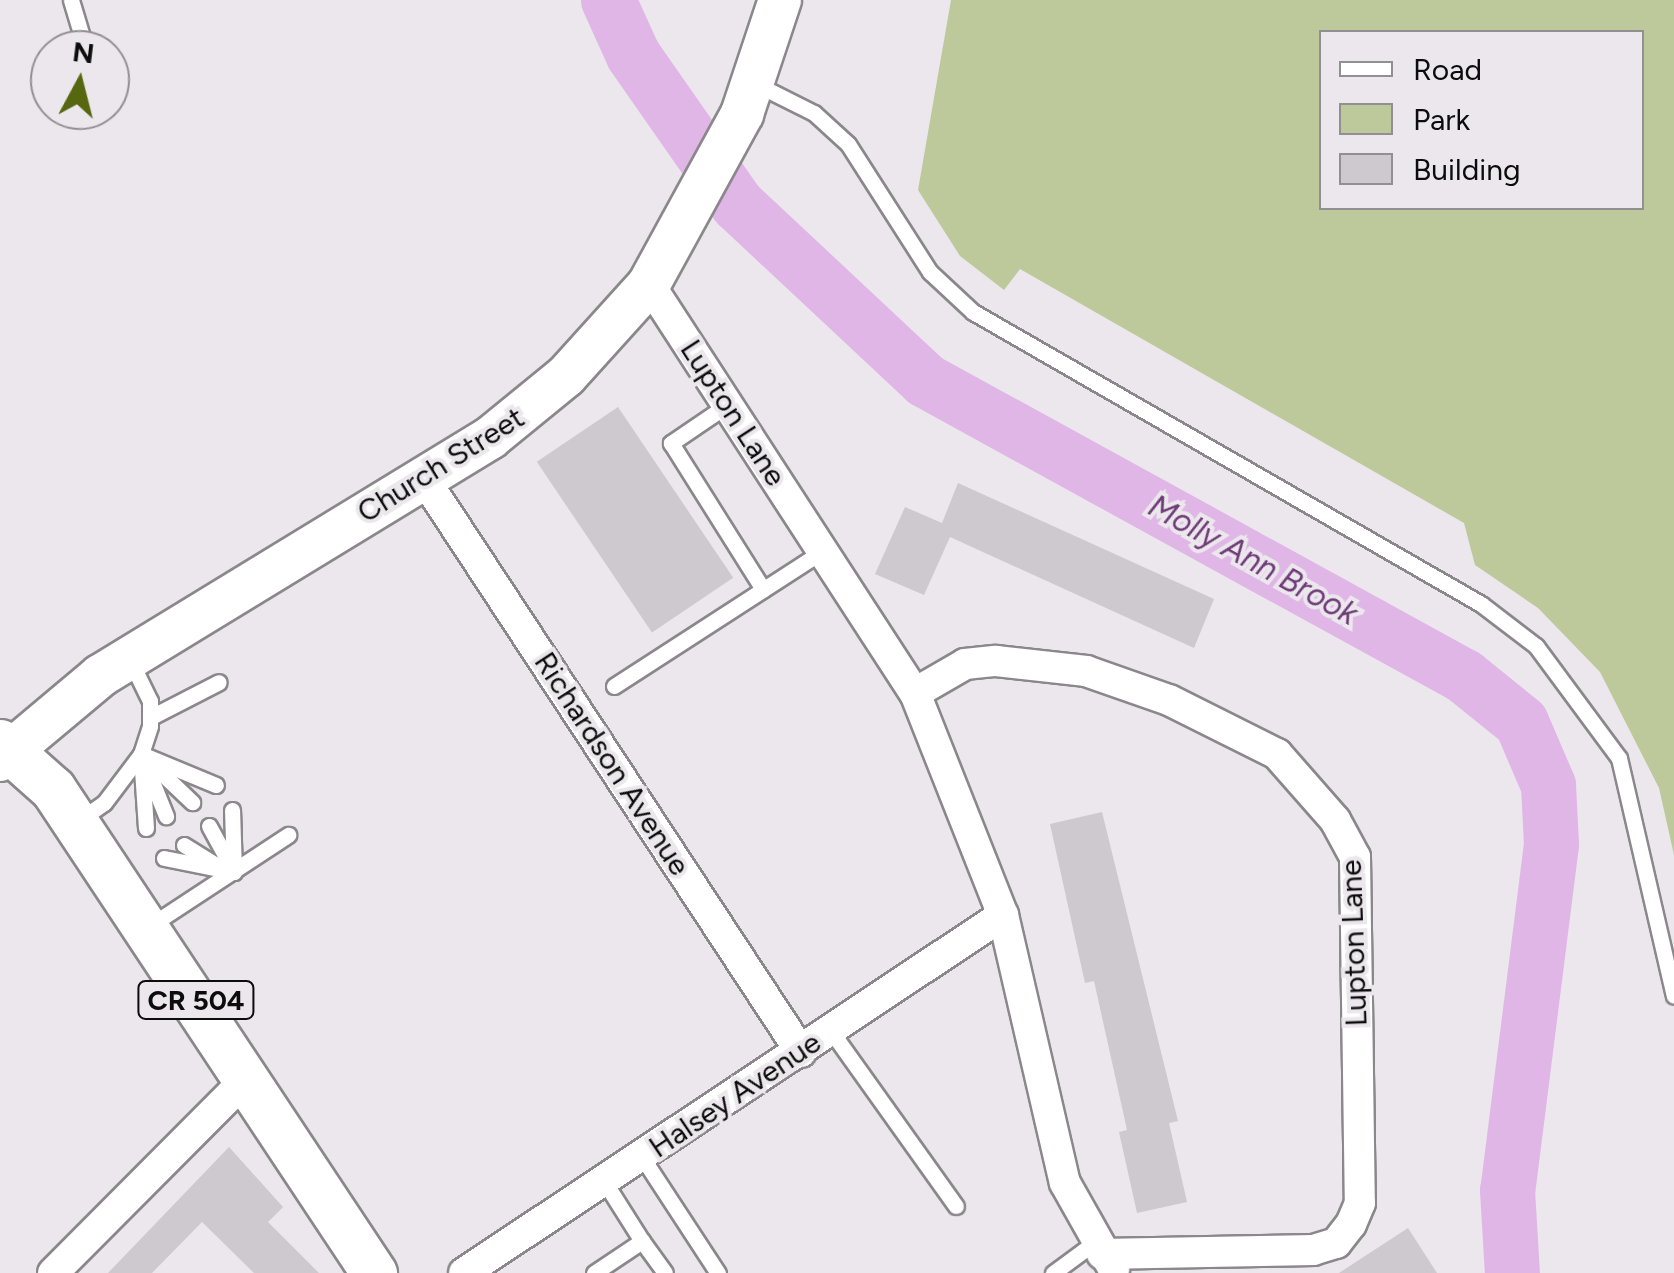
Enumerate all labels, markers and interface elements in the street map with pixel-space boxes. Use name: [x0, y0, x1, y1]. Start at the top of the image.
north arrow: [30, 30, 130, 130]
legend: [1319, 30, 1644, 210]
text: N: [71, 34, 96, 70]
text: Road: [1413, 51, 1482, 88]
text: Park: [1413, 101, 1470, 138]
text: Building: [1413, 151, 1521, 188]
street label: Lupton Lane: [672, 333, 794, 493]
street label: Church Street: [351, 399, 531, 531]
water label: Molly Ann Brook: [1142, 487, 1364, 633]
street label: Richardson Avenue: [526, 646, 698, 882]
street label: Lupton Lane: [1333, 859, 1375, 1027]
road number: CR 504: [136, 977, 256, 1023]
street label: Halsey Avenue: [642, 1024, 828, 1166]

